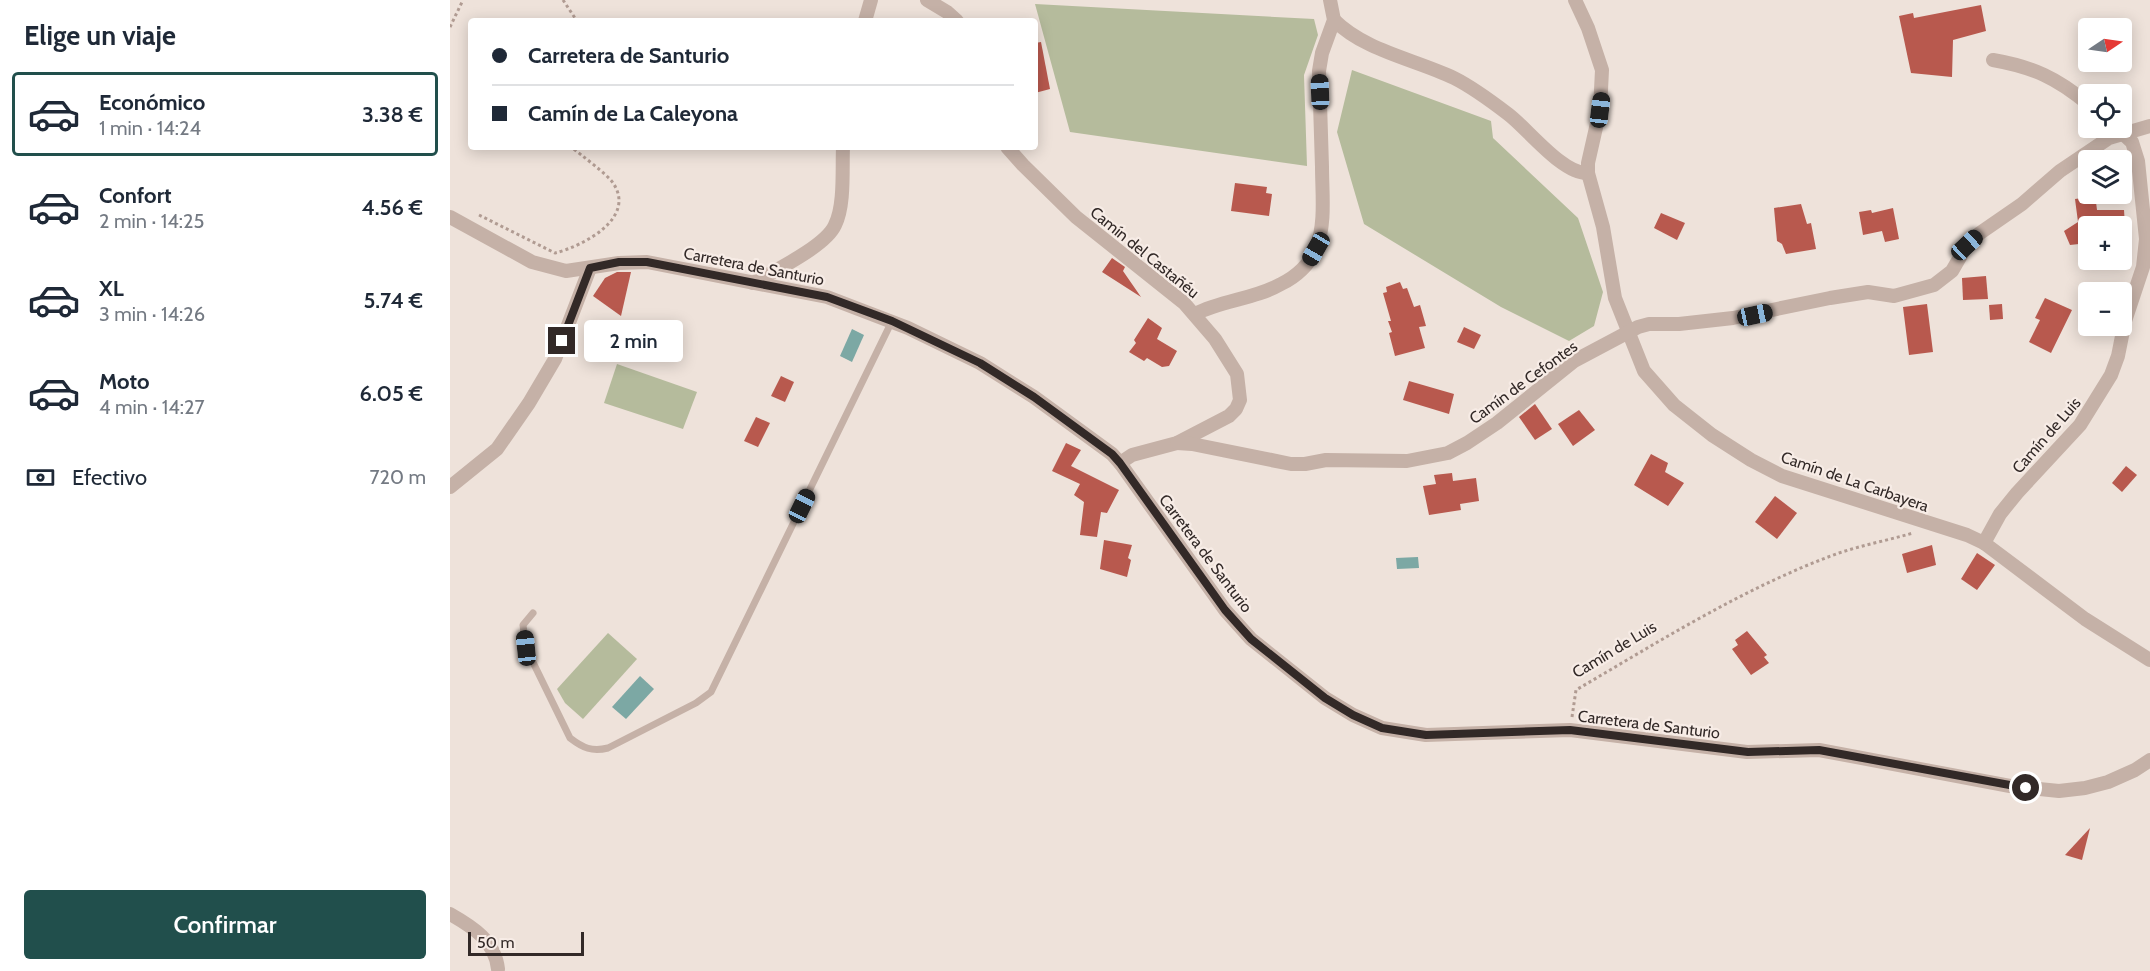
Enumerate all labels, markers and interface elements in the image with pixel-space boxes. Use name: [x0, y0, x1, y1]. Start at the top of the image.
north arrow: [2078, 18, 2132, 72]
map controls: [2078, 18, 2132, 336]
text: Elige un viaje: [24, 19, 176, 52]
text: Carretera de Santurio: [528, 42, 729, 69]
car: [1310, 74, 1330, 110]
button: locate: [2078, 84, 2132, 138]
icon: car: [27, 87, 81, 141]
text: Económico: [99, 89, 205, 116]
car: [1589, 91, 1611, 129]
text: Camín de La Caleyona: [528, 100, 738, 127]
text: 3.38 €: [362, 101, 423, 128]
text: 1 min · 14:24: [99, 116, 201, 140]
button: layers: [2078, 150, 2132, 204]
icon: car: [27, 180, 81, 234]
text: Confort: [99, 182, 172, 209]
text: 4.56 €: [362, 194, 423, 221]
street label: Camín del Castañéu: [1086, 203, 1203, 302]
text: 2 min · 14:25: [99, 209, 204, 233]
button: +: [2078, 216, 2132, 270]
car: [1948, 226, 1986, 264]
car: [1299, 229, 1333, 269]
street label: Carretera de Santurio: [682, 244, 826, 289]
icon: car: [27, 273, 81, 327]
text: XL: [99, 275, 124, 302]
button: −: [2078, 282, 2132, 336]
text: 5.74 €: [363, 287, 423, 314]
text: 3 min · 14:26: [99, 302, 205, 326]
car: [1736, 302, 1774, 328]
callout: 2 min: [583, 320, 682, 362]
route end: [548, 327, 575, 354]
text: 2 min: [609, 329, 658, 353]
street label: Camín de Cefontes: [1466, 337, 1581, 428]
icon: car: [27, 366, 81, 420]
text: Moto: [99, 368, 150, 395]
text: 6.05 €: [360, 380, 423, 407]
street label: Camín de Luis: [2008, 393, 2085, 477]
text: 4 min · 14:27: [99, 395, 205, 419]
street label: Camín de La Carbayera: [1778, 447, 1932, 516]
icon: cash: [24, 461, 57, 494]
text: Efectivo: [72, 464, 147, 491]
text: 720 m: [369, 465, 426, 489]
car: [786, 486, 818, 526]
street label: Carretera de Santurio: [1155, 491, 1256, 616]
street label: Camín de Luis: [1569, 617, 1660, 682]
car: [515, 629, 537, 667]
street label: Carretera de Santurio: [1577, 706, 1721, 743]
route start: [2012, 774, 2039, 801]
button: Confirmar: [24, 890, 426, 959]
scale bar: [468, 929, 584, 956]
text: 50 m: [477, 933, 514, 952]

